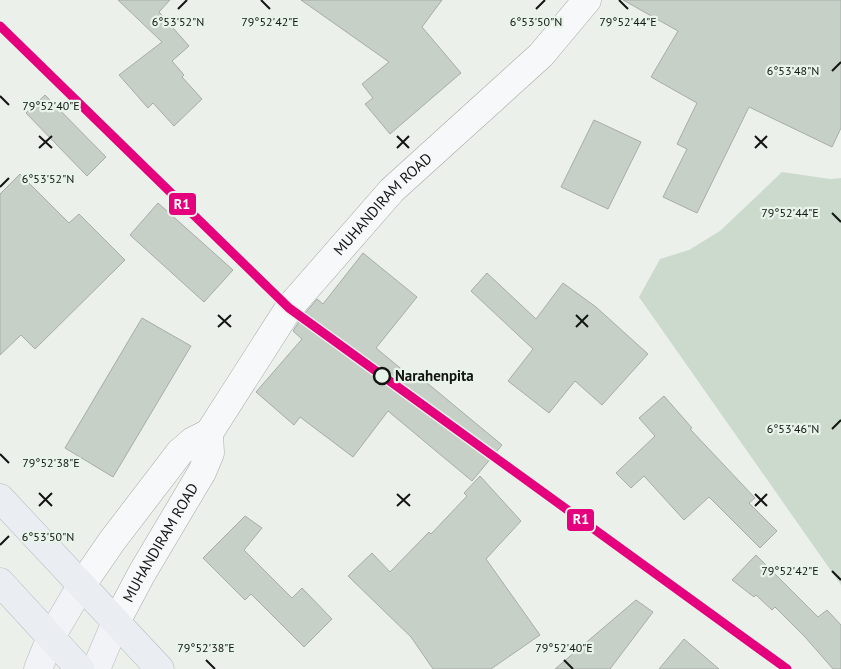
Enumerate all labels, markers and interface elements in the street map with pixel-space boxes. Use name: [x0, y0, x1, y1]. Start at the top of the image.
text: 6°53'52"N: [152, 14, 204, 29]
text: 79°52'42"E: [241, 14, 299, 29]
text: 6°53'50"N: [510, 14, 562, 29]
text: 79°52'44"E: [599, 14, 657, 29]
text: 6°53'48"N: [767, 63, 819, 78]
text: 79°52'40"E: [22, 98, 80, 113]
street label: MUHANDIRAM ROAD: [329, 148, 436, 259]
text: 6°53'52"N: [22, 171, 74, 186]
line badge: R1: [168, 192, 197, 216]
text: R1: [174, 195, 190, 213]
text: 79°52'44"E: [761, 205, 819, 220]
place label: Narahenpita: [395, 366, 474, 385]
marker: Narahenpita: [373, 367, 391, 385]
text: 6°53'46"N: [767, 421, 819, 436]
text: 79°52'38"E: [22, 455, 80, 470]
street label: MUHANDIRAM ROAD: [118, 479, 202, 605]
line badge: R1: [566, 508, 595, 532]
text: R1: [573, 510, 589, 528]
text: 6°53'50"N: [22, 529, 74, 544]
text: 79°52'42"E: [761, 563, 819, 578]
text: 79°52'38"E: [177, 640, 235, 655]
text: 79°52'40"E: [535, 640, 593, 655]

